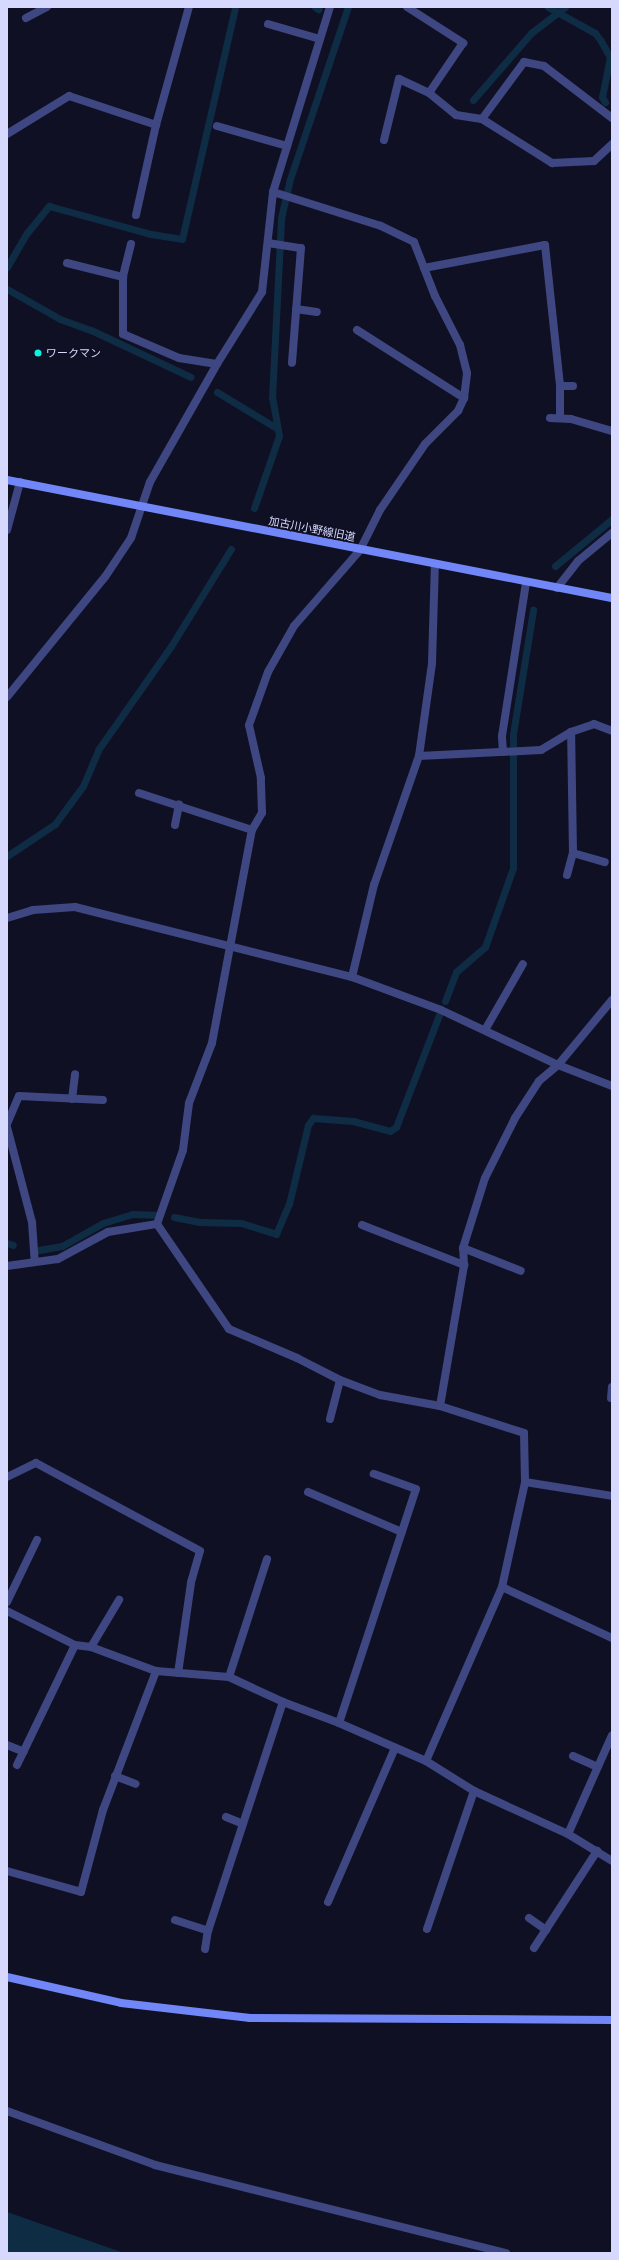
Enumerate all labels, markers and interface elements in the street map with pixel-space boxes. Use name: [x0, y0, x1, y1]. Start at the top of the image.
place label: ワークマン: [46, 346, 101, 360]
marker: ワークマン: [33, 348, 43, 358]
street label: 加古川小野線旧道: [268, 514, 356, 544]

